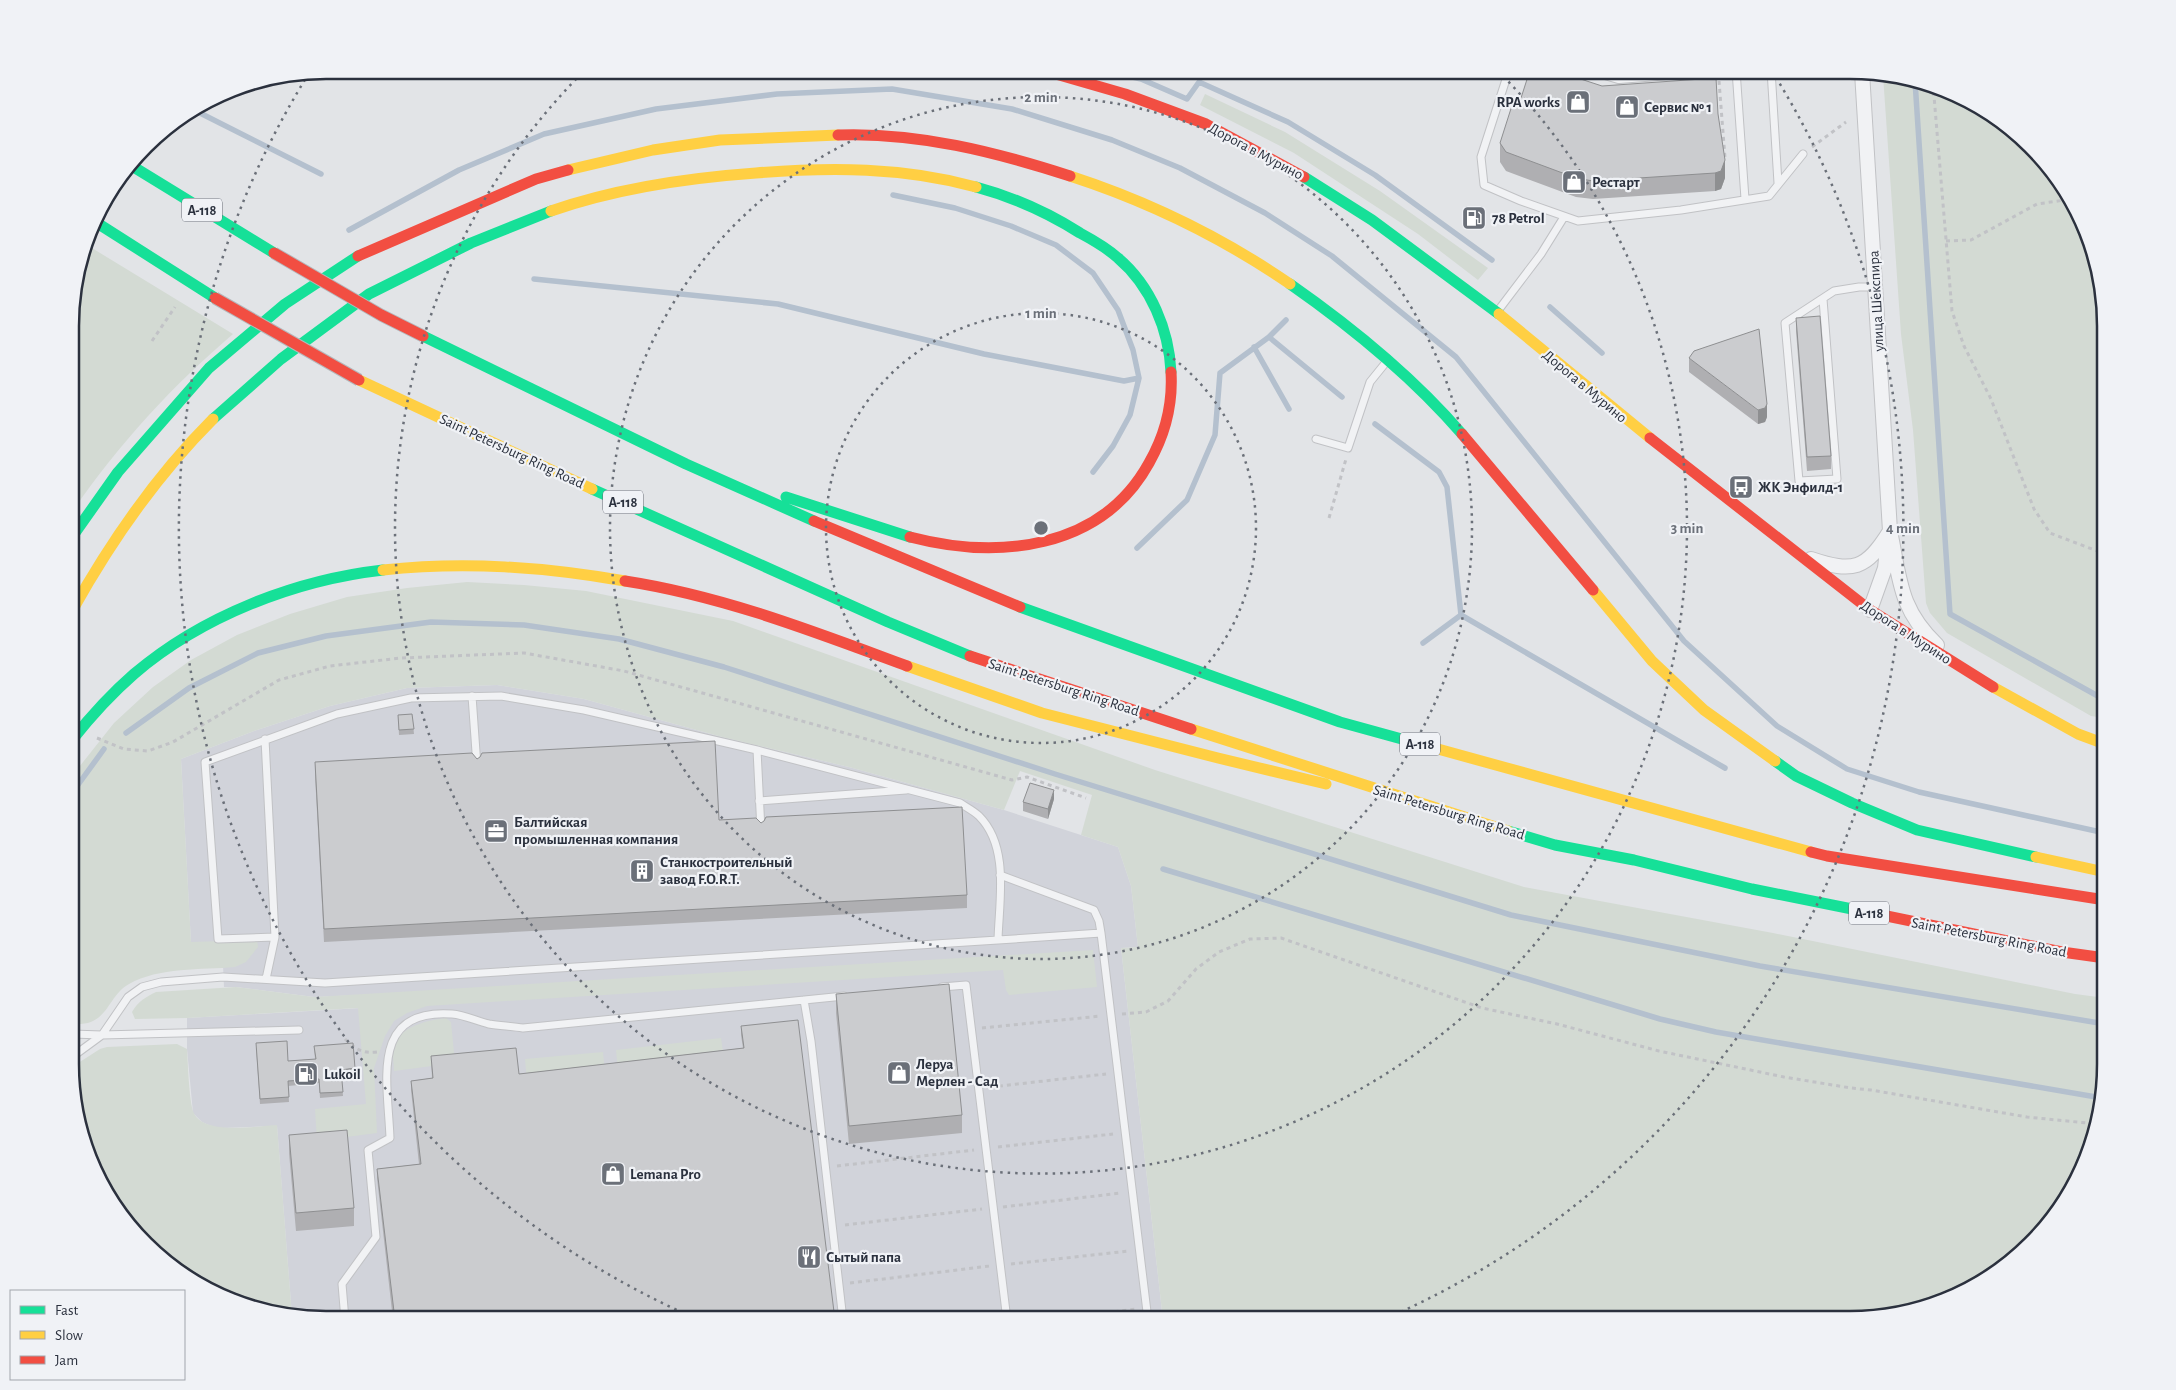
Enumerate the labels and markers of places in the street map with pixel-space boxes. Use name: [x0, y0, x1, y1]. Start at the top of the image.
shop icon: RPA works: [1565, 89, 1591, 115]
shop icon: Сервис № 1: [1614, 94, 1640, 120]
place label: RPA works: [1497, 95, 1560, 110]
place label: Сервис № 1: [1644, 100, 1712, 115]
shop icon: Рестарт: [1561, 169, 1587, 195]
place label: Рестарт: [1592, 175, 1640, 190]
fuel station icon: 78 Petrol: [1461, 205, 1487, 231]
place label: 78 Petrol: [1492, 211, 1545, 226]
bus stop icon: ЖК Энфилд-1: [1728, 474, 1754, 500]
place label: ЖК Энфилд-1: [1758, 480, 1843, 495]
centre of rings: [1032, 519, 1050, 537]
place label: Балтийская промышленная компания: [514, 815, 678, 847]
office icon: Балтийская промышленная компания: [483, 818, 509, 844]
place label: Станкостроительный завод F.O.R.T.: [660, 855, 793, 887]
building icon: Станкостроительный завод F.O.R.T.: [629, 858, 655, 884]
place label: Леруа Мерлен - Сад: [916, 1057, 998, 1089]
shop icon: Леруа Мерлен - Сад: [886, 1060, 912, 1086]
fuel station icon: Lukoil: [293, 1061, 319, 1087]
place label: Lukoil: [324, 1067, 361, 1082]
shop icon: Lemana Pro: [600, 1161, 626, 1187]
place label: Lemana Pro: [630, 1167, 701, 1182]
restaurant icon: Сытый папа: [796, 1244, 822, 1270]
place label: Сытый папа: [826, 1250, 901, 1265]

